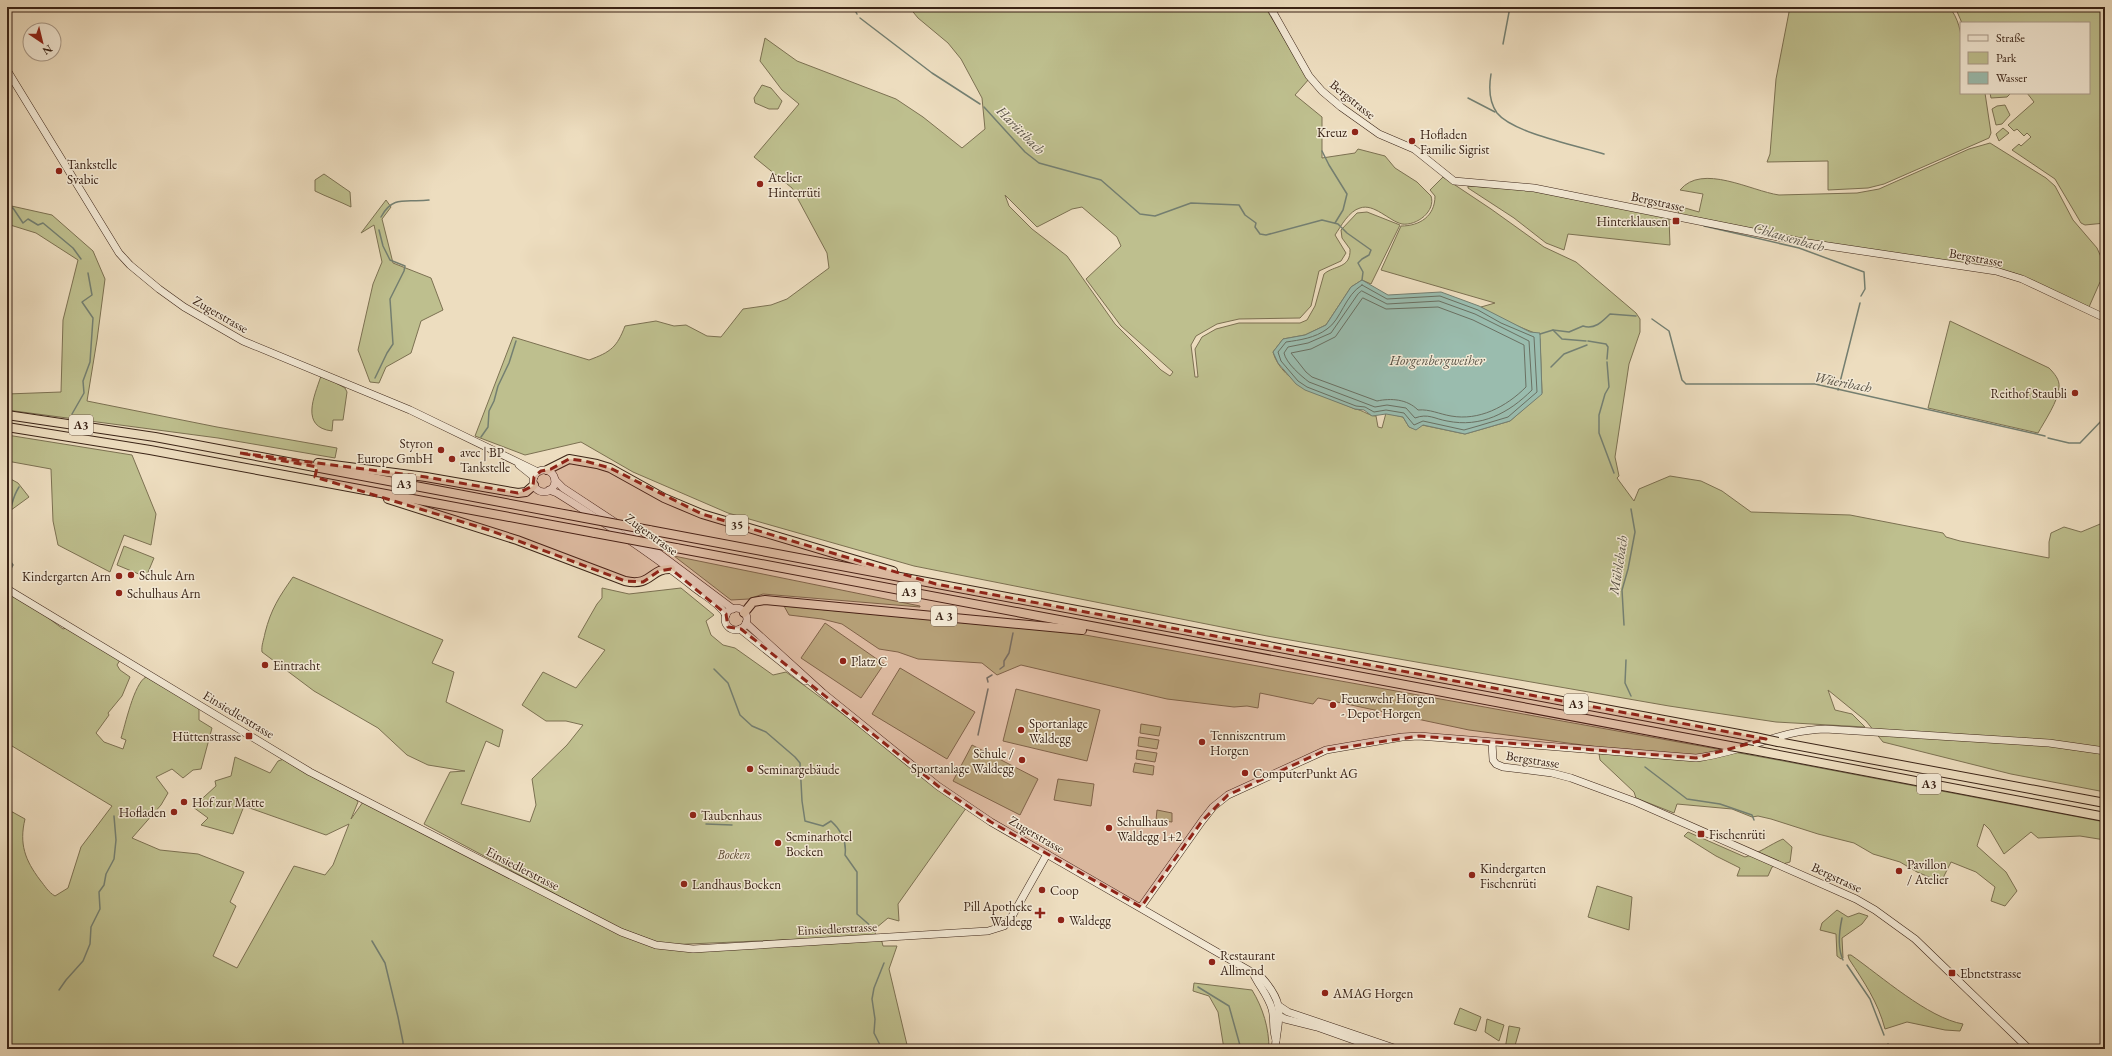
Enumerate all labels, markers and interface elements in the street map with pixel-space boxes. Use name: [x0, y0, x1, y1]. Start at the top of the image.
north arrow: [22, 22, 62, 62]
legend: [1960, 22, 2090, 94]
text: Straße: [1996, 30, 2025, 46]
text: N: [40, 42, 55, 59]
text: Park: [1996, 50, 2017, 66]
text: Wasser: [1996, 70, 2027, 86]
street label: Bergstrasse: [1326, 76, 1379, 123]
water label: Harütibach: [992, 101, 1049, 158]
place label: Kreuz: [1317, 124, 1347, 141]
place label: Hofladen Familie Sigrist: [1420, 126, 1489, 158]
marker: Kreuz: [1350, 127, 1360, 137]
marker: Hofladen Familie Sigrist: [1407, 136, 1417, 146]
place label: Tankstelle Svabic: [67, 156, 117, 188]
marker: Tankstelle Svabic: [54, 166, 64, 176]
place label: Atelier Hinterrüti: [767, 169, 821, 201]
marker: Atelier Hinterrüti: [755, 179, 765, 189]
street label: Bergstrasse: [1630, 188, 1686, 215]
place label: Hinterklausen: [1597, 213, 1668, 230]
marker: Hinterklausen: [1671, 216, 1681, 226]
water label: Chlausenbach: [1751, 218, 1827, 256]
street label: Bergstrasse: [1948, 244, 2004, 271]
street label: Zugerstrasse: [190, 292, 251, 337]
water label: Horgenbergweiher: [1388, 351, 1485, 369]
water label: Wüeribach: [1813, 368, 1874, 396]
place label: Reithof Staubli: [1991, 385, 2067, 402]
marker: Reithof Staubli: [2070, 388, 2080, 398]
road number: A3: [69, 415, 93, 435]
place label: Styron Europe GmbH: [357, 435, 433, 467]
place label: avec | BP Tankstelle: [460, 444, 510, 476]
marker: Styron Europe GmbH: [436, 445, 446, 455]
marker: avec | BP Tankstelle: [447, 454, 457, 464]
road number: A3: [392, 474, 416, 494]
street label: Zugerstrasse: [622, 510, 681, 559]
road number: 35: [726, 515, 748, 535]
water label: Mühlebach: [1604, 534, 1632, 597]
place label: Schule Arn: [139, 567, 195, 584]
place label: Kindergarten Arn: [22, 568, 111, 585]
marker: Schule Arn: [126, 570, 136, 580]
marker: Kindergarten Arn: [114, 571, 124, 581]
road number: A3: [897, 582, 921, 602]
place label: Schulhaus Arn: [127, 585, 201, 602]
marker: Schulhaus Arn: [114, 588, 124, 598]
road number: A 3: [931, 606, 957, 626]
place label: Platz C: [851, 653, 887, 670]
marker: Platz C: [838, 656, 848, 666]
place label: Eintracht: [273, 657, 320, 674]
marker: Eintracht: [260, 660, 270, 670]
street label: Einsiedlerstrasse: [200, 687, 277, 742]
place label: Feuerwehr Horgen - Depot Horgen: [1341, 690, 1435, 722]
road number: A3: [1564, 694, 1588, 714]
marker: Feuerwehr Horgen - Depot Horgen: [1328, 700, 1338, 710]
place label: Sportanlage Waldegg: [1029, 715, 1088, 747]
marker: Sportanlage Waldegg: [1016, 725, 1026, 735]
place label: Tenniszentrum Horgen: [1210, 727, 1286, 759]
place label: Hüttenstrasse: [172, 728, 241, 745]
marker: Hüttenstrasse: [244, 731, 254, 741]
marker: Tenniszentrum Horgen: [1197, 737, 1207, 747]
place label: Schule / Sportanlage Waldegg: [911, 745, 1014, 777]
street label: Bergstrasse: [1505, 747, 1561, 772]
marker: Schule / Sportanlage Waldegg: [1017, 755, 1027, 765]
place label: Seminargebäude: [758, 761, 840, 778]
marker: Seminargebäude: [745, 764, 755, 774]
place label: ComputerPunkt AG: [1253, 765, 1358, 782]
marker: ComputerPunkt AG: [1240, 768, 1250, 778]
road number: A3: [1917, 774, 1941, 794]
place label: Hof zur Matte: [192, 794, 264, 811]
marker: Hof zur Matte: [179, 797, 189, 807]
place label: Hofladen: [119, 804, 166, 821]
marker: Hofladen: [169, 807, 179, 817]
place label: Taubenhaus: [701, 807, 762, 824]
marker: Taubenhaus: [688, 810, 698, 820]
street label: Zugerstrasse: [1006, 812, 1067, 857]
place label: Schulhaus Waldegg 1+2: [1117, 813, 1182, 845]
marker: Schulhaus Waldegg 1+2: [1104, 823, 1114, 833]
place label: Fischenrüti: [1709, 826, 1765, 843]
place label: Seminarhotel Bocken: [786, 828, 852, 860]
marker: Fischenrüti: [1696, 829, 1706, 839]
marker: Seminarhotel Bocken: [773, 838, 783, 848]
street label: Einsiedlerstrasse: [483, 843, 562, 894]
park label: Bocken: [716, 846, 751, 863]
place label: Pavillon / Atelier: [1907, 856, 1949, 888]
street label: Bergstrasse: [1809, 858, 1865, 897]
place label: Kindergarten Fischenrüti: [1480, 860, 1546, 892]
marker: Pavillon / Atelier: [1894, 866, 1904, 876]
marker: Kindergarten Fischenrüti: [1467, 870, 1477, 880]
place label: Landhaus Bocken: [692, 876, 781, 893]
marker: Landhaus Bocken: [679, 879, 689, 889]
place label: Coop: [1050, 882, 1079, 899]
marker: Coop: [1037, 885, 1047, 895]
place label: Pill Apotheke Waldegg: [964, 898, 1032, 930]
marker: Pill Apotheke Waldegg: [1035, 908, 1045, 918]
place label: Waldegg: [1069, 912, 1111, 929]
marker: Waldegg: [1056, 915, 1066, 925]
street label: Einsiedlerstrasse: [797, 918, 877, 939]
place label: Restaurant Allmend: [1219, 947, 1275, 979]
marker: Restaurant Allmend: [1207, 957, 1217, 967]
place label: Ebnetstrasse: [1960, 965, 2021, 982]
marker: Ebnetstrasse: [1947, 968, 1957, 978]
place label: AMAG Horgen: [1332, 985, 1413, 1002]
marker: AMAG Horgen: [1320, 988, 1330, 998]

